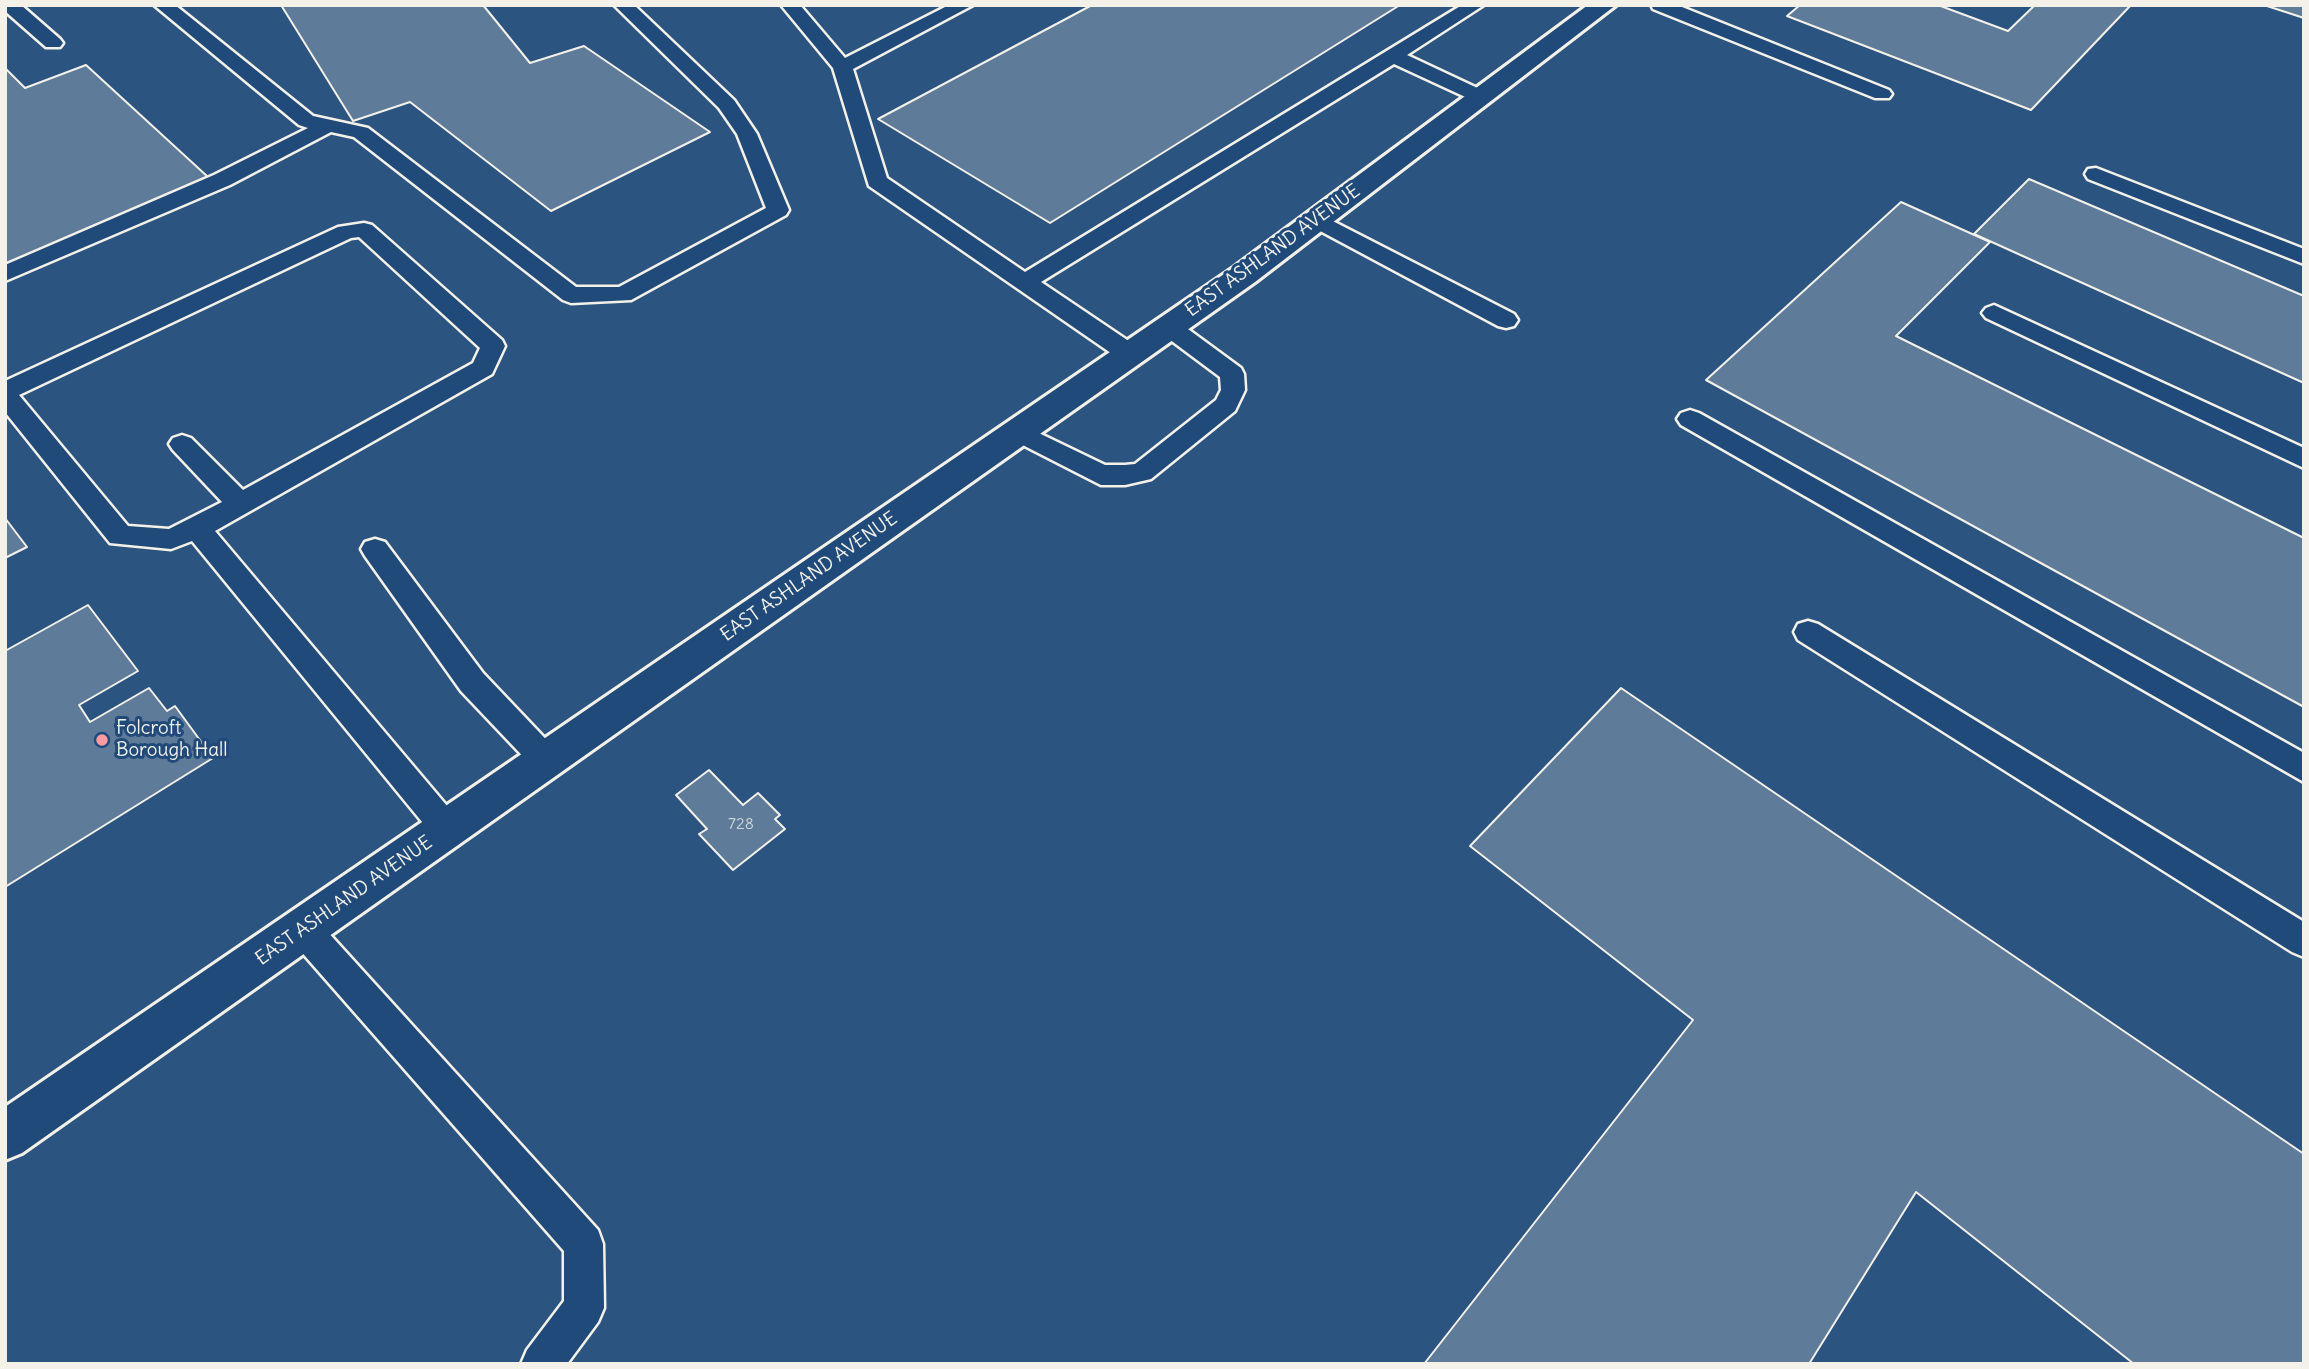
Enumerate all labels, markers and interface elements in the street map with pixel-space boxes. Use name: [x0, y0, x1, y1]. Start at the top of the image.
street label: EAST ASHLAND AVENUE: [1181, 180, 1365, 322]
street label: EAST ASHLAND AVENUE: [716, 507, 902, 647]
place label: Folcroft Borough Hall: [116, 718, 227, 762]
marker: Folcroft Borough Hall: [94, 732, 110, 748]
house number: 728: [728, 814, 754, 834]
street label: EAST ASHLAND AVENUE: [251, 831, 437, 971]

